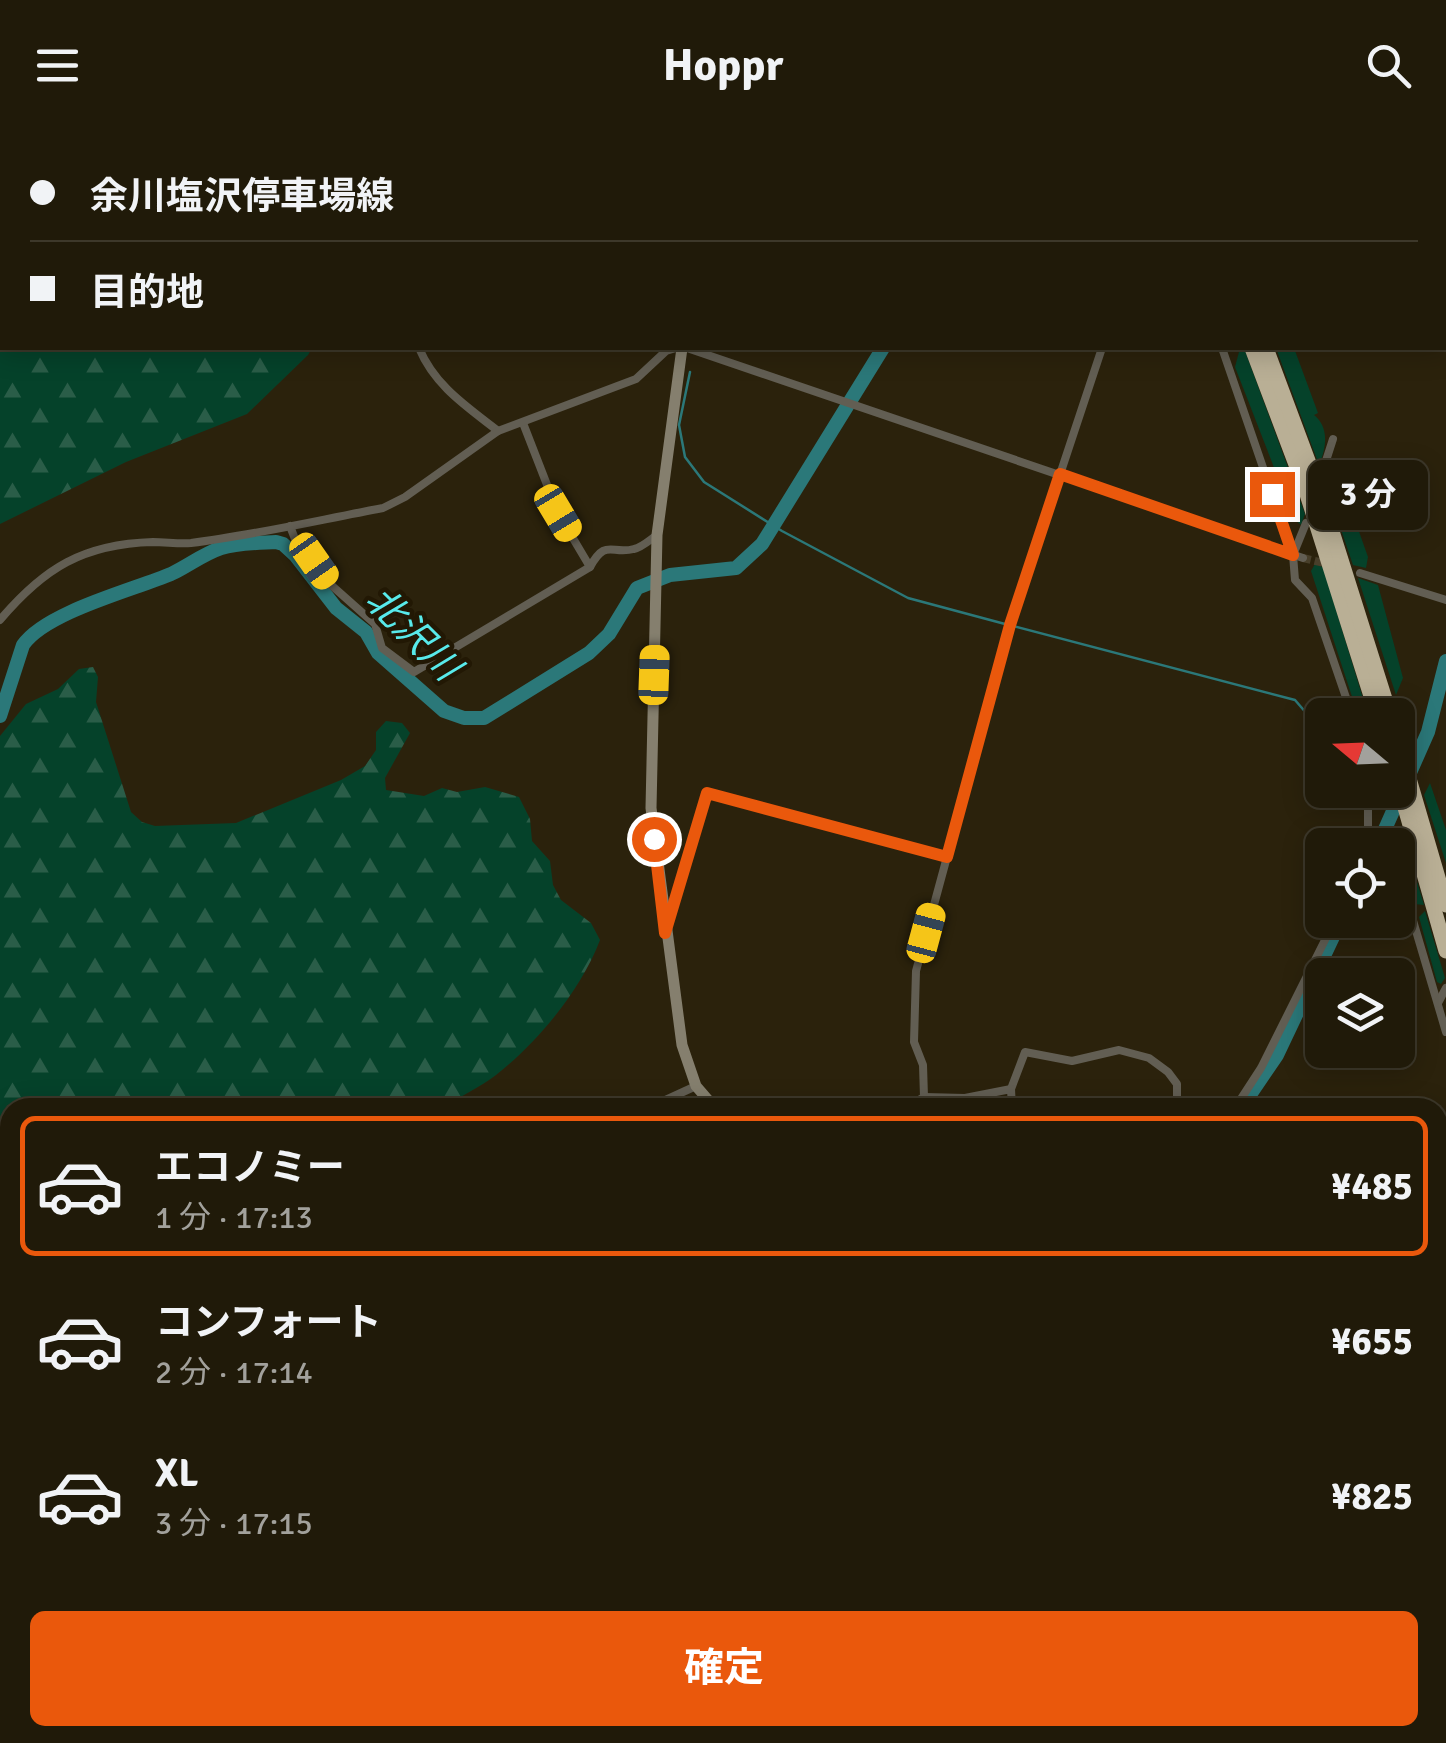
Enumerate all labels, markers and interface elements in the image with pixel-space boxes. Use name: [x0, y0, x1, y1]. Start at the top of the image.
icon: menu: [30, 38, 85, 93]
text: Hoppr: [663, 38, 783, 93]
icon: search: [1361, 38, 1416, 93]
text: 余川塩沢停車場線: [90, 173, 394, 220]
text: 目的地: [90, 269, 204, 316]
callout: 3 分: [1307, 459, 1427, 529]
route end: [1250, 472, 1295, 517]
text: 3 分: [1340, 475, 1396, 514]
car: [530, 480, 586, 546]
car: [285, 528, 343, 594]
water label: 北沢川: [356, 576, 472, 693]
car: [638, 644, 670, 706]
north arrow: [1305, 698, 1415, 808]
map controls: [1305, 698, 1415, 1068]
route start: [632, 817, 677, 862]
button: locate: [1305, 828, 1415, 938]
car: [904, 900, 948, 966]
button: layers: [1305, 958, 1415, 1068]
icon: car: [35, 1141, 125, 1231]
text: エコノミー: [155, 1144, 345, 1191]
text: ¥485: [1331, 1163, 1413, 1210]
text: 1 分 · 17:13: [155, 1198, 313, 1237]
icon: car: [35, 1296, 125, 1386]
text: コンフォート: [155, 1299, 382, 1346]
text: ¥655: [1331, 1318, 1413, 1365]
text: 2 分 · 17:14: [155, 1353, 313, 1392]
text: XL: [155, 1450, 198, 1497]
icon: car: [35, 1451, 125, 1541]
text: ¥825: [1331, 1473, 1413, 1520]
text: 3 分 · 17:15: [155, 1504, 313, 1543]
button: 確定: [30, 1611, 1418, 1726]

